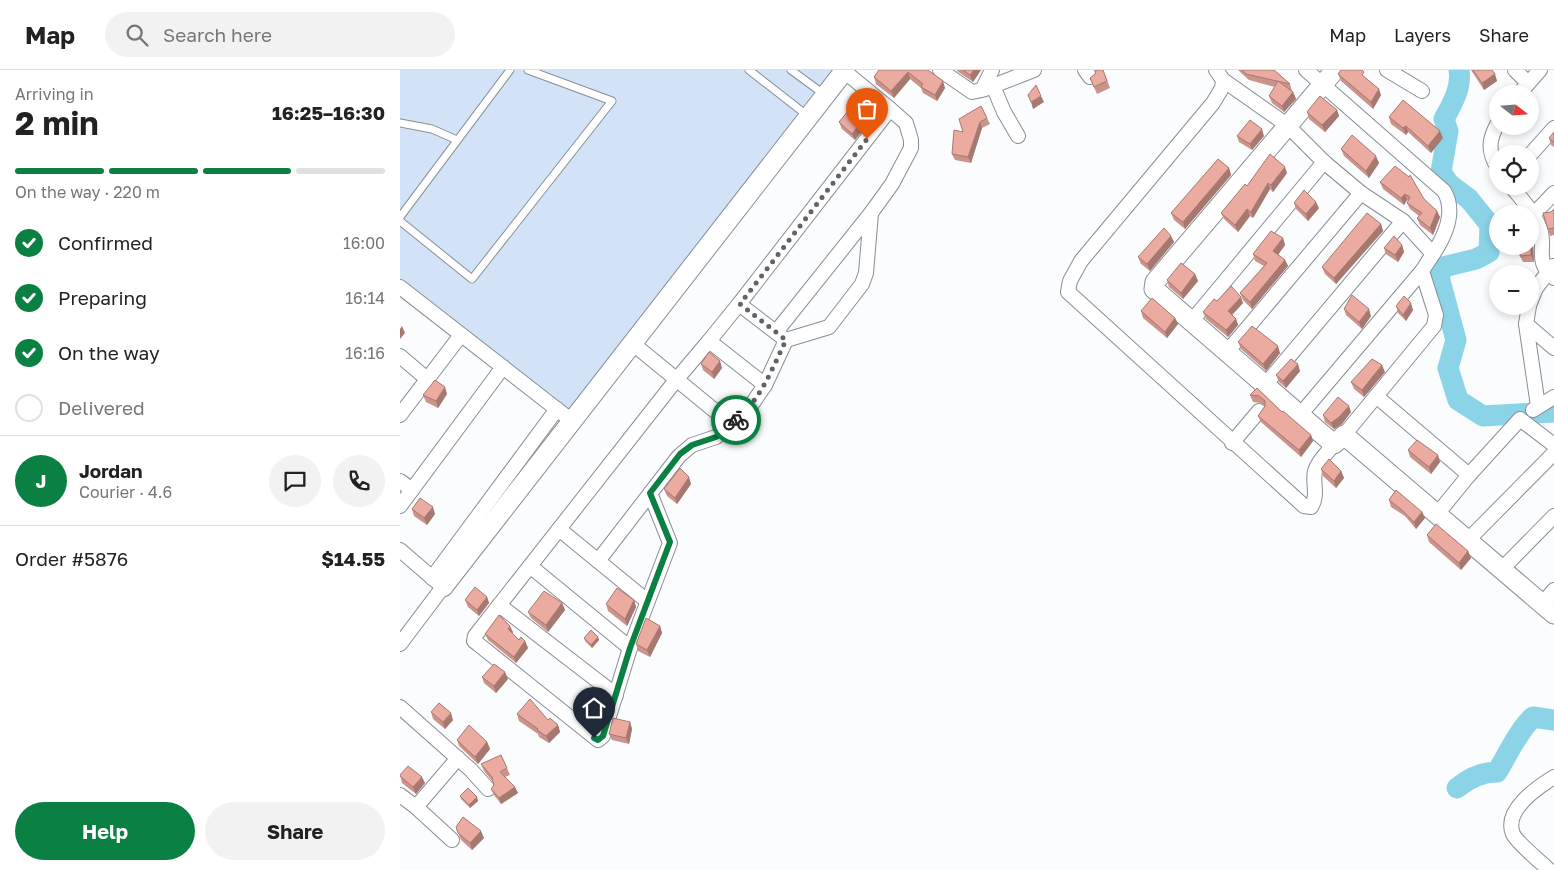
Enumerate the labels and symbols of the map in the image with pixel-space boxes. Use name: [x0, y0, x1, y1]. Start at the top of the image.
north arrow: [1489, 85, 1539, 135]
pin: [846, 88, 888, 139]
courier: [711, 395, 761, 445]
pin: [573, 687, 615, 738]

